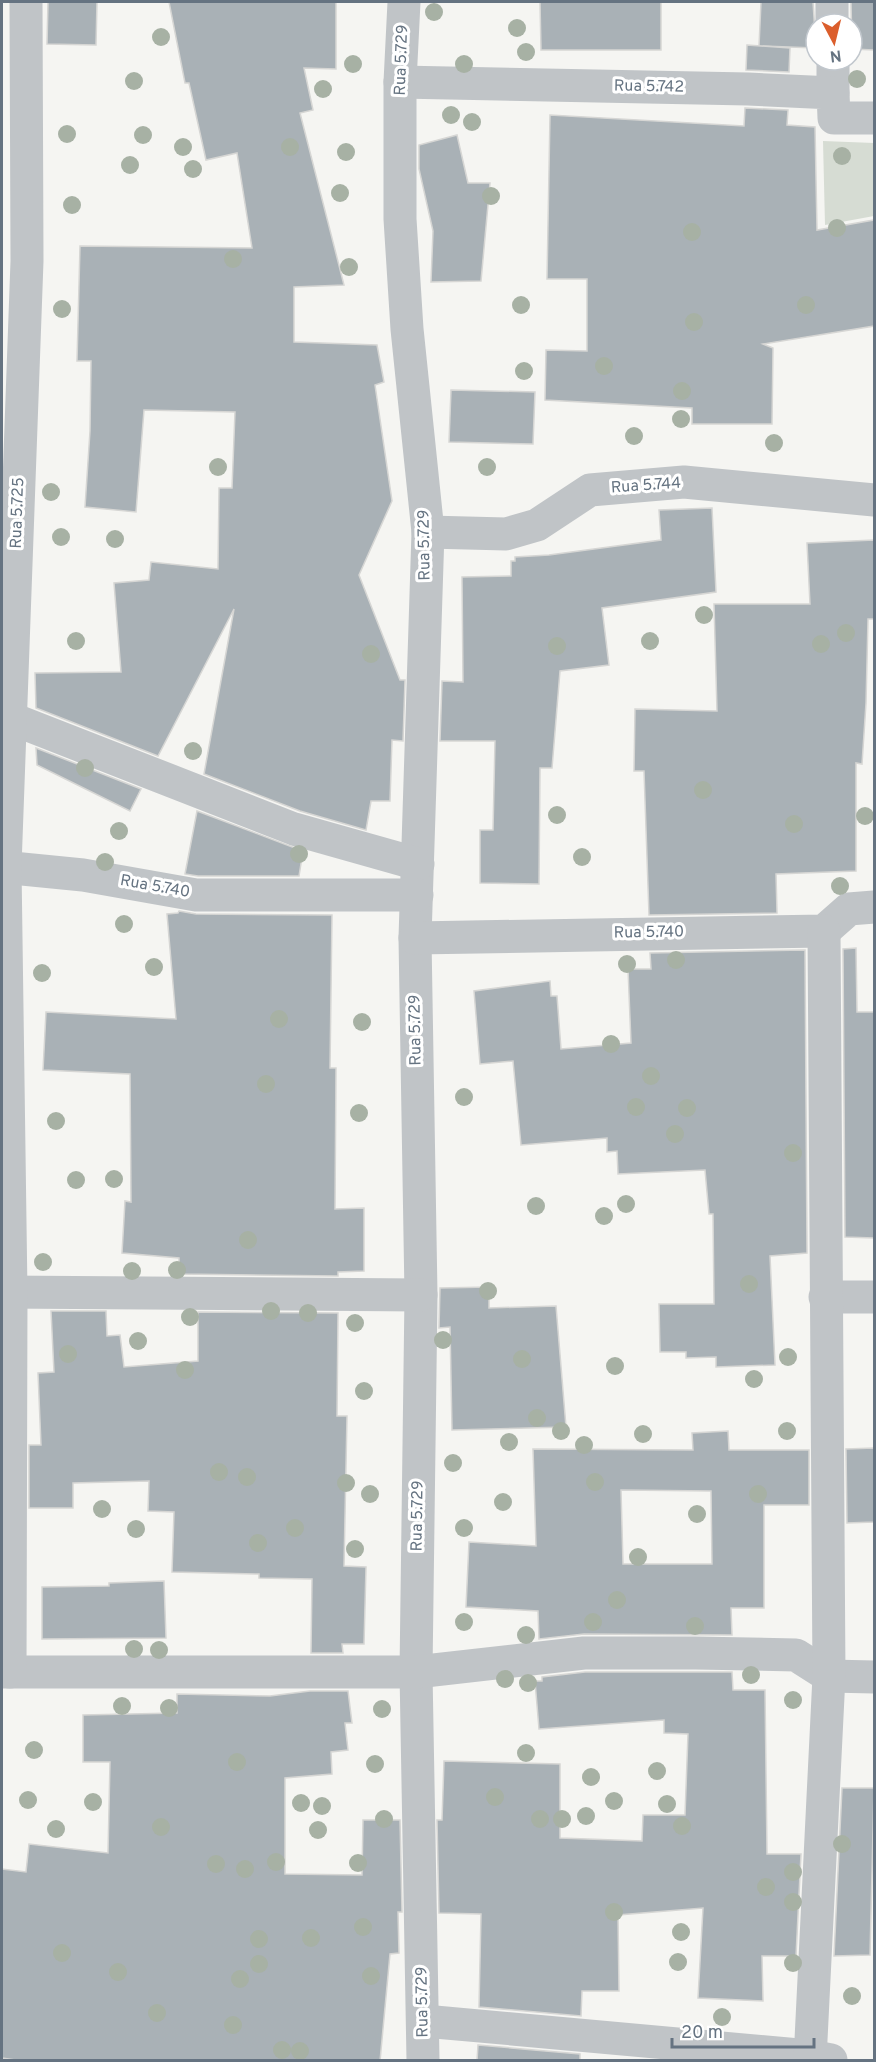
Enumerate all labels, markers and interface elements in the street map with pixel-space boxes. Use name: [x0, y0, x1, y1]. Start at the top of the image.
north arrow: [804, 12, 864, 72]
street label: Rua 5.729: [391, 24, 413, 96]
text: N: [829, 44, 843, 66]
street label: Rua 5.742: [614, 76, 684, 98]
street label: Rua 5.744: [610, 474, 682, 498]
street label: Rua 5.725: [7, 477, 29, 549]
street label: Rua 5.729: [414, 509, 436, 581]
street label: Rua 5.740: [119, 871, 191, 903]
street label: Rua 5.740: [614, 922, 684, 944]
street label: Rua 5.729: [405, 994, 427, 1066]
street label: Rua 5.729: [407, 1480, 429, 1552]
street label: Rua 5.729: [412, 1966, 434, 2038]
scale bar: [672, 2011, 814, 2049]
text: 20 m: [681, 2022, 723, 2045]

